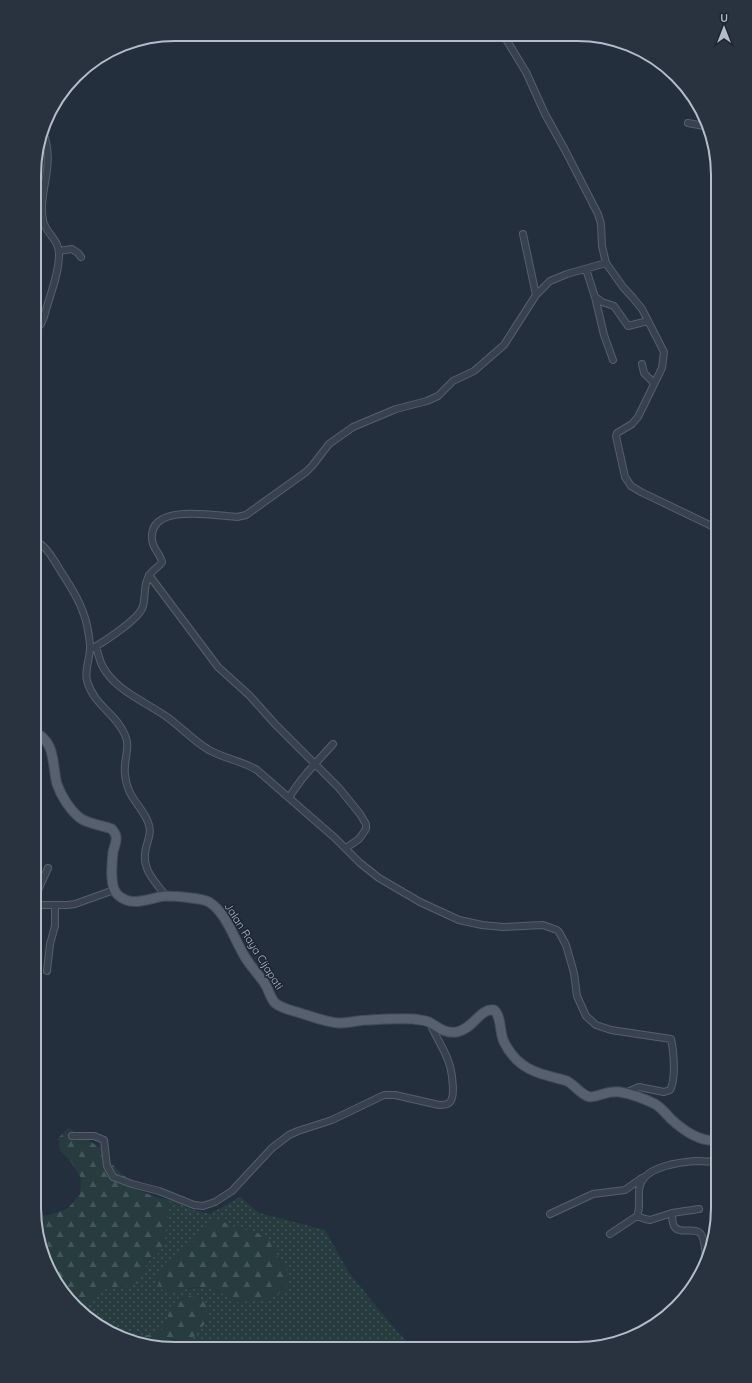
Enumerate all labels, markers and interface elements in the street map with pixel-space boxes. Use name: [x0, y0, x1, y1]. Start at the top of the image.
north arrow: [704, 8, 744, 48]
text: U: [720, 11, 728, 25]
street label: Jalan Raya Cijapati: [222, 900, 286, 992]

